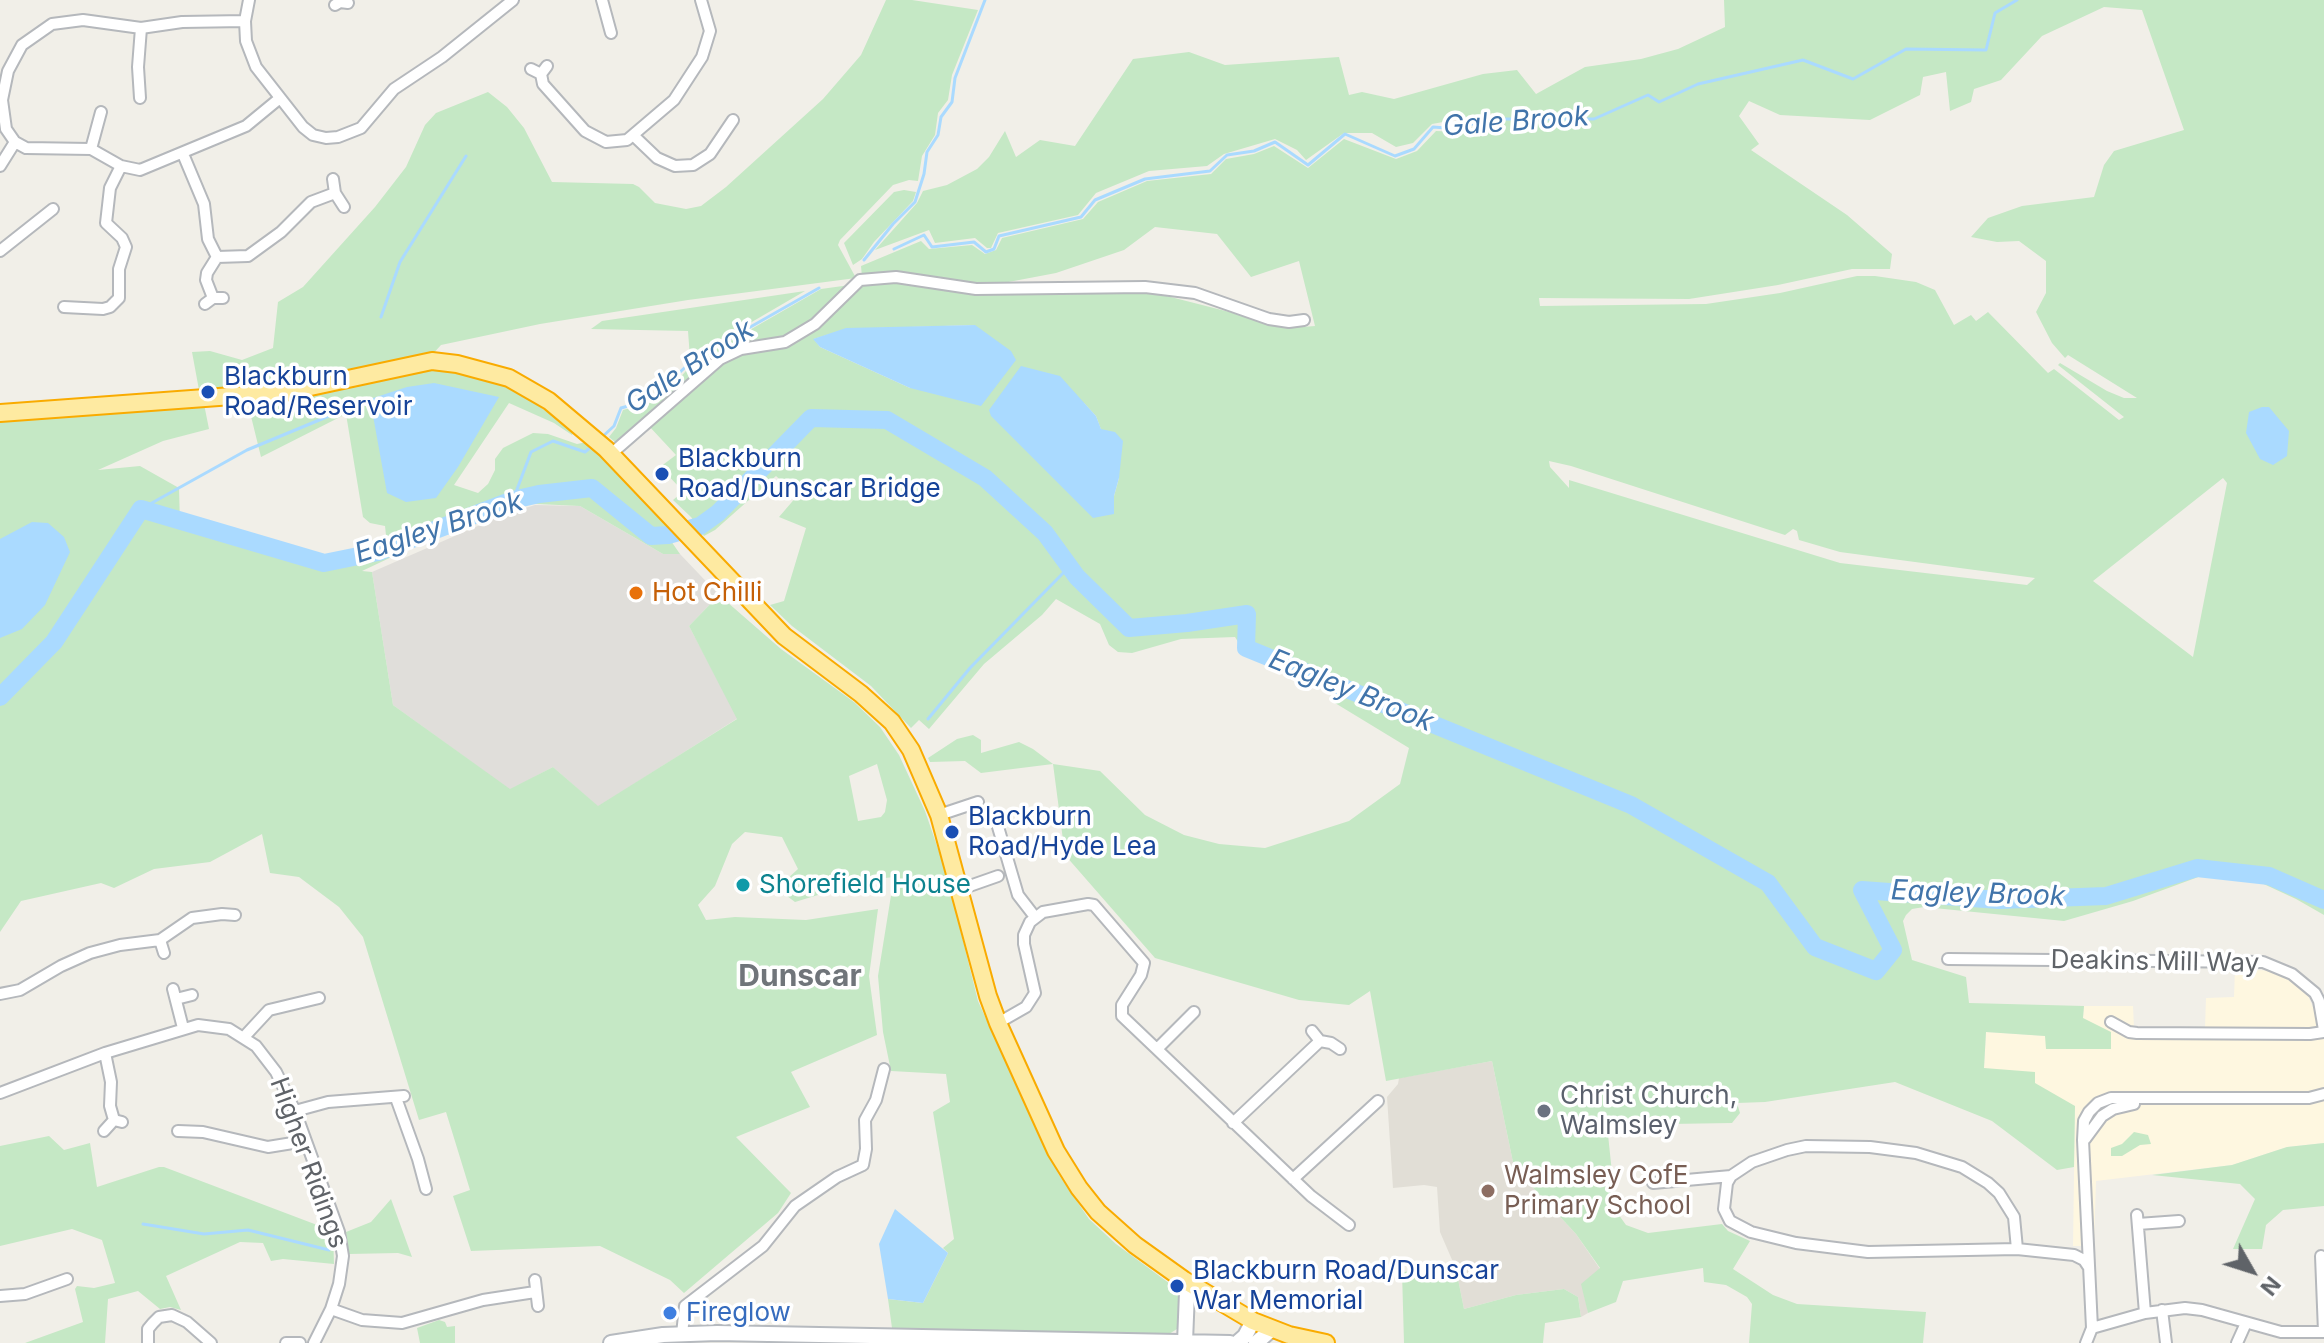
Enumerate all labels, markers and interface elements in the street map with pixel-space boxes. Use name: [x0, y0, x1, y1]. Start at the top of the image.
water label: Gale Brook: [1442, 100, 1590, 144]
water label: Gale Brook: [620, 313, 760, 421]
place label: Blackburn Road/Reservoir: [224, 361, 412, 422]
marker: Blackburn Road/Reservoir: [199, 383, 217, 401]
place label: Blackburn Road/Dunscar Bridge: [678, 443, 941, 504]
marker: Blackburn Road/Dunscar Bridge: [653, 465, 671, 483]
water label: Eagley Brook: [351, 485, 527, 571]
place label: Hot Chilli: [652, 577, 762, 609]
marker: Hot Chilli: [627, 584, 645, 602]
water label: Eagley Brook: [1264, 643, 1438, 739]
place label: Blackburn Road/Hyde Lea: [968, 801, 1157, 862]
marker: Blackburn Road/Hyde Lea: [943, 823, 961, 841]
place label: Shorefield House: [759, 869, 971, 901]
water label: Eagley Brook: [1890, 874, 2066, 914]
marker: Shorefield House: [734, 876, 752, 894]
street label: Deakins Mill Way: [2050, 945, 2260, 979]
district label: Dunscar: [738, 959, 862, 995]
street label: Higher Ridings: [263, 1073, 353, 1253]
place label: Christ Church, Walmsley: [1560, 1080, 1737, 1142]
marker: Christ Church, Walmsley: [1535, 1102, 1553, 1120]
place label: Walmsley CofE Primary School: [1504, 1160, 1691, 1222]
marker: Walmsley CofE Primary School: [1479, 1182, 1497, 1200]
north arrow: [2212, 1231, 2292, 1311]
place label: Blackburn Road/Dunscar War Memorial: [1193, 1255, 1499, 1316]
text: N: [2255, 1271, 2286, 1301]
marker: Blackburn Road/Dunscar War Memorial: [1168, 1277, 1186, 1295]
place label: Fireglow: [686, 1297, 791, 1329]
marker: Fireglow: [661, 1304, 679, 1322]

